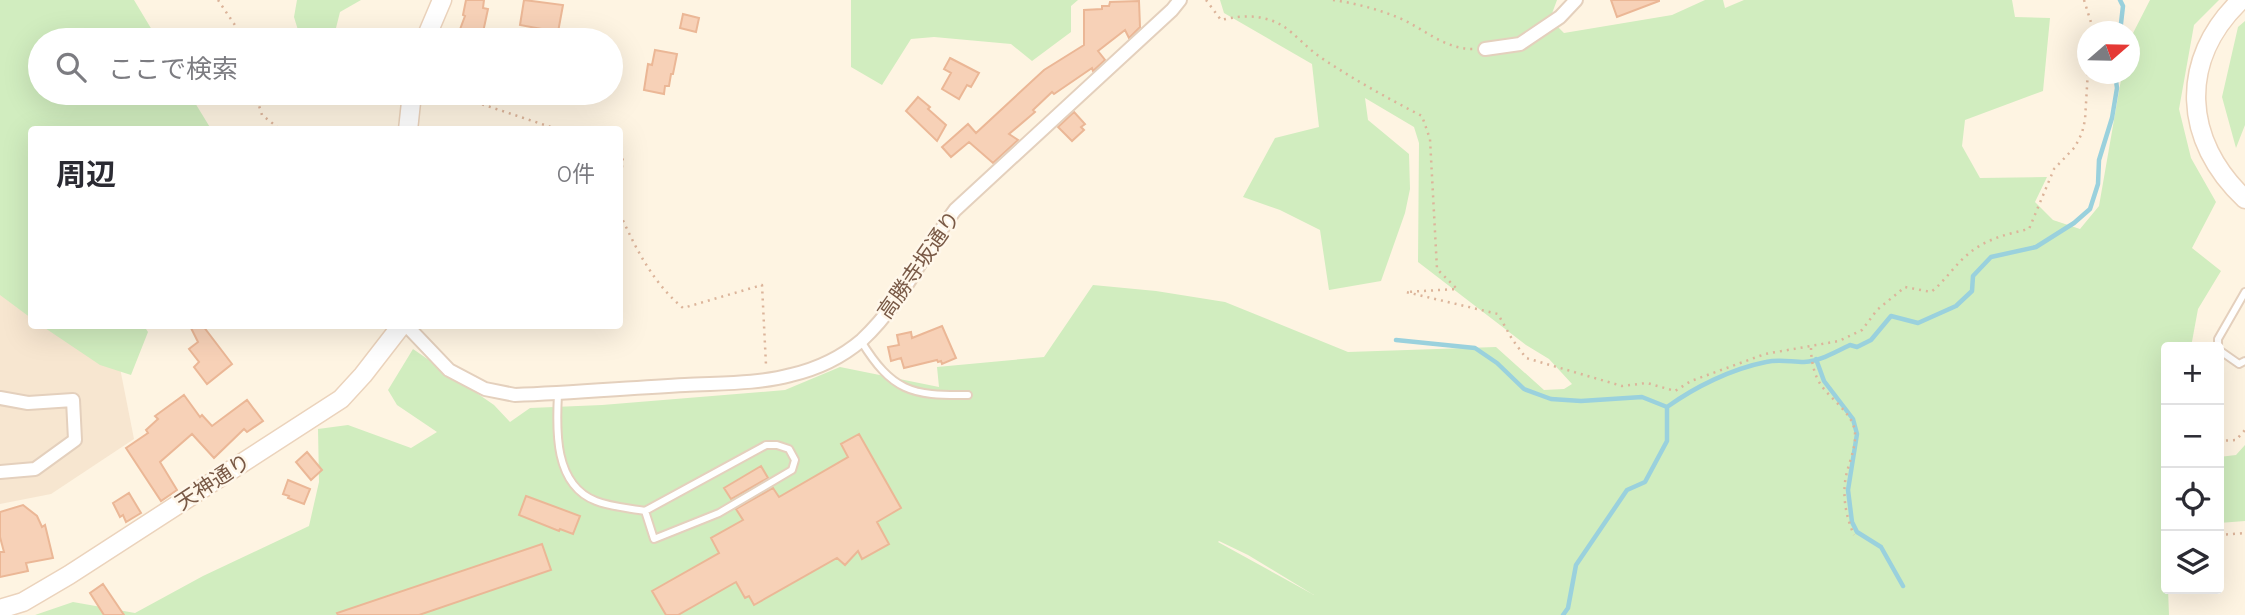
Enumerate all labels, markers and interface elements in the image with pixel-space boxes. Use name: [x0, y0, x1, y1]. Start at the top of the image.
north arrow: [2077, 21, 2140, 84]
search box: [28, 28, 623, 105]
icon: search: [52, 48, 90, 86]
text: ここで検索: [108, 53, 238, 85]
text: 周辺: [56, 156, 116, 193]
text: 0件: [557, 160, 595, 188]
street label: 高勝寺坂通り: [872, 206, 965, 323]
map controls: [2161, 342, 2224, 594]
button: +: [2161, 342, 2224, 405]
button: −: [2161, 405, 2224, 468]
street label: 天神通り: [171, 448, 255, 515]
button: locate: [2161, 468, 2224, 531]
button: layers: [2161, 531, 2224, 594]

